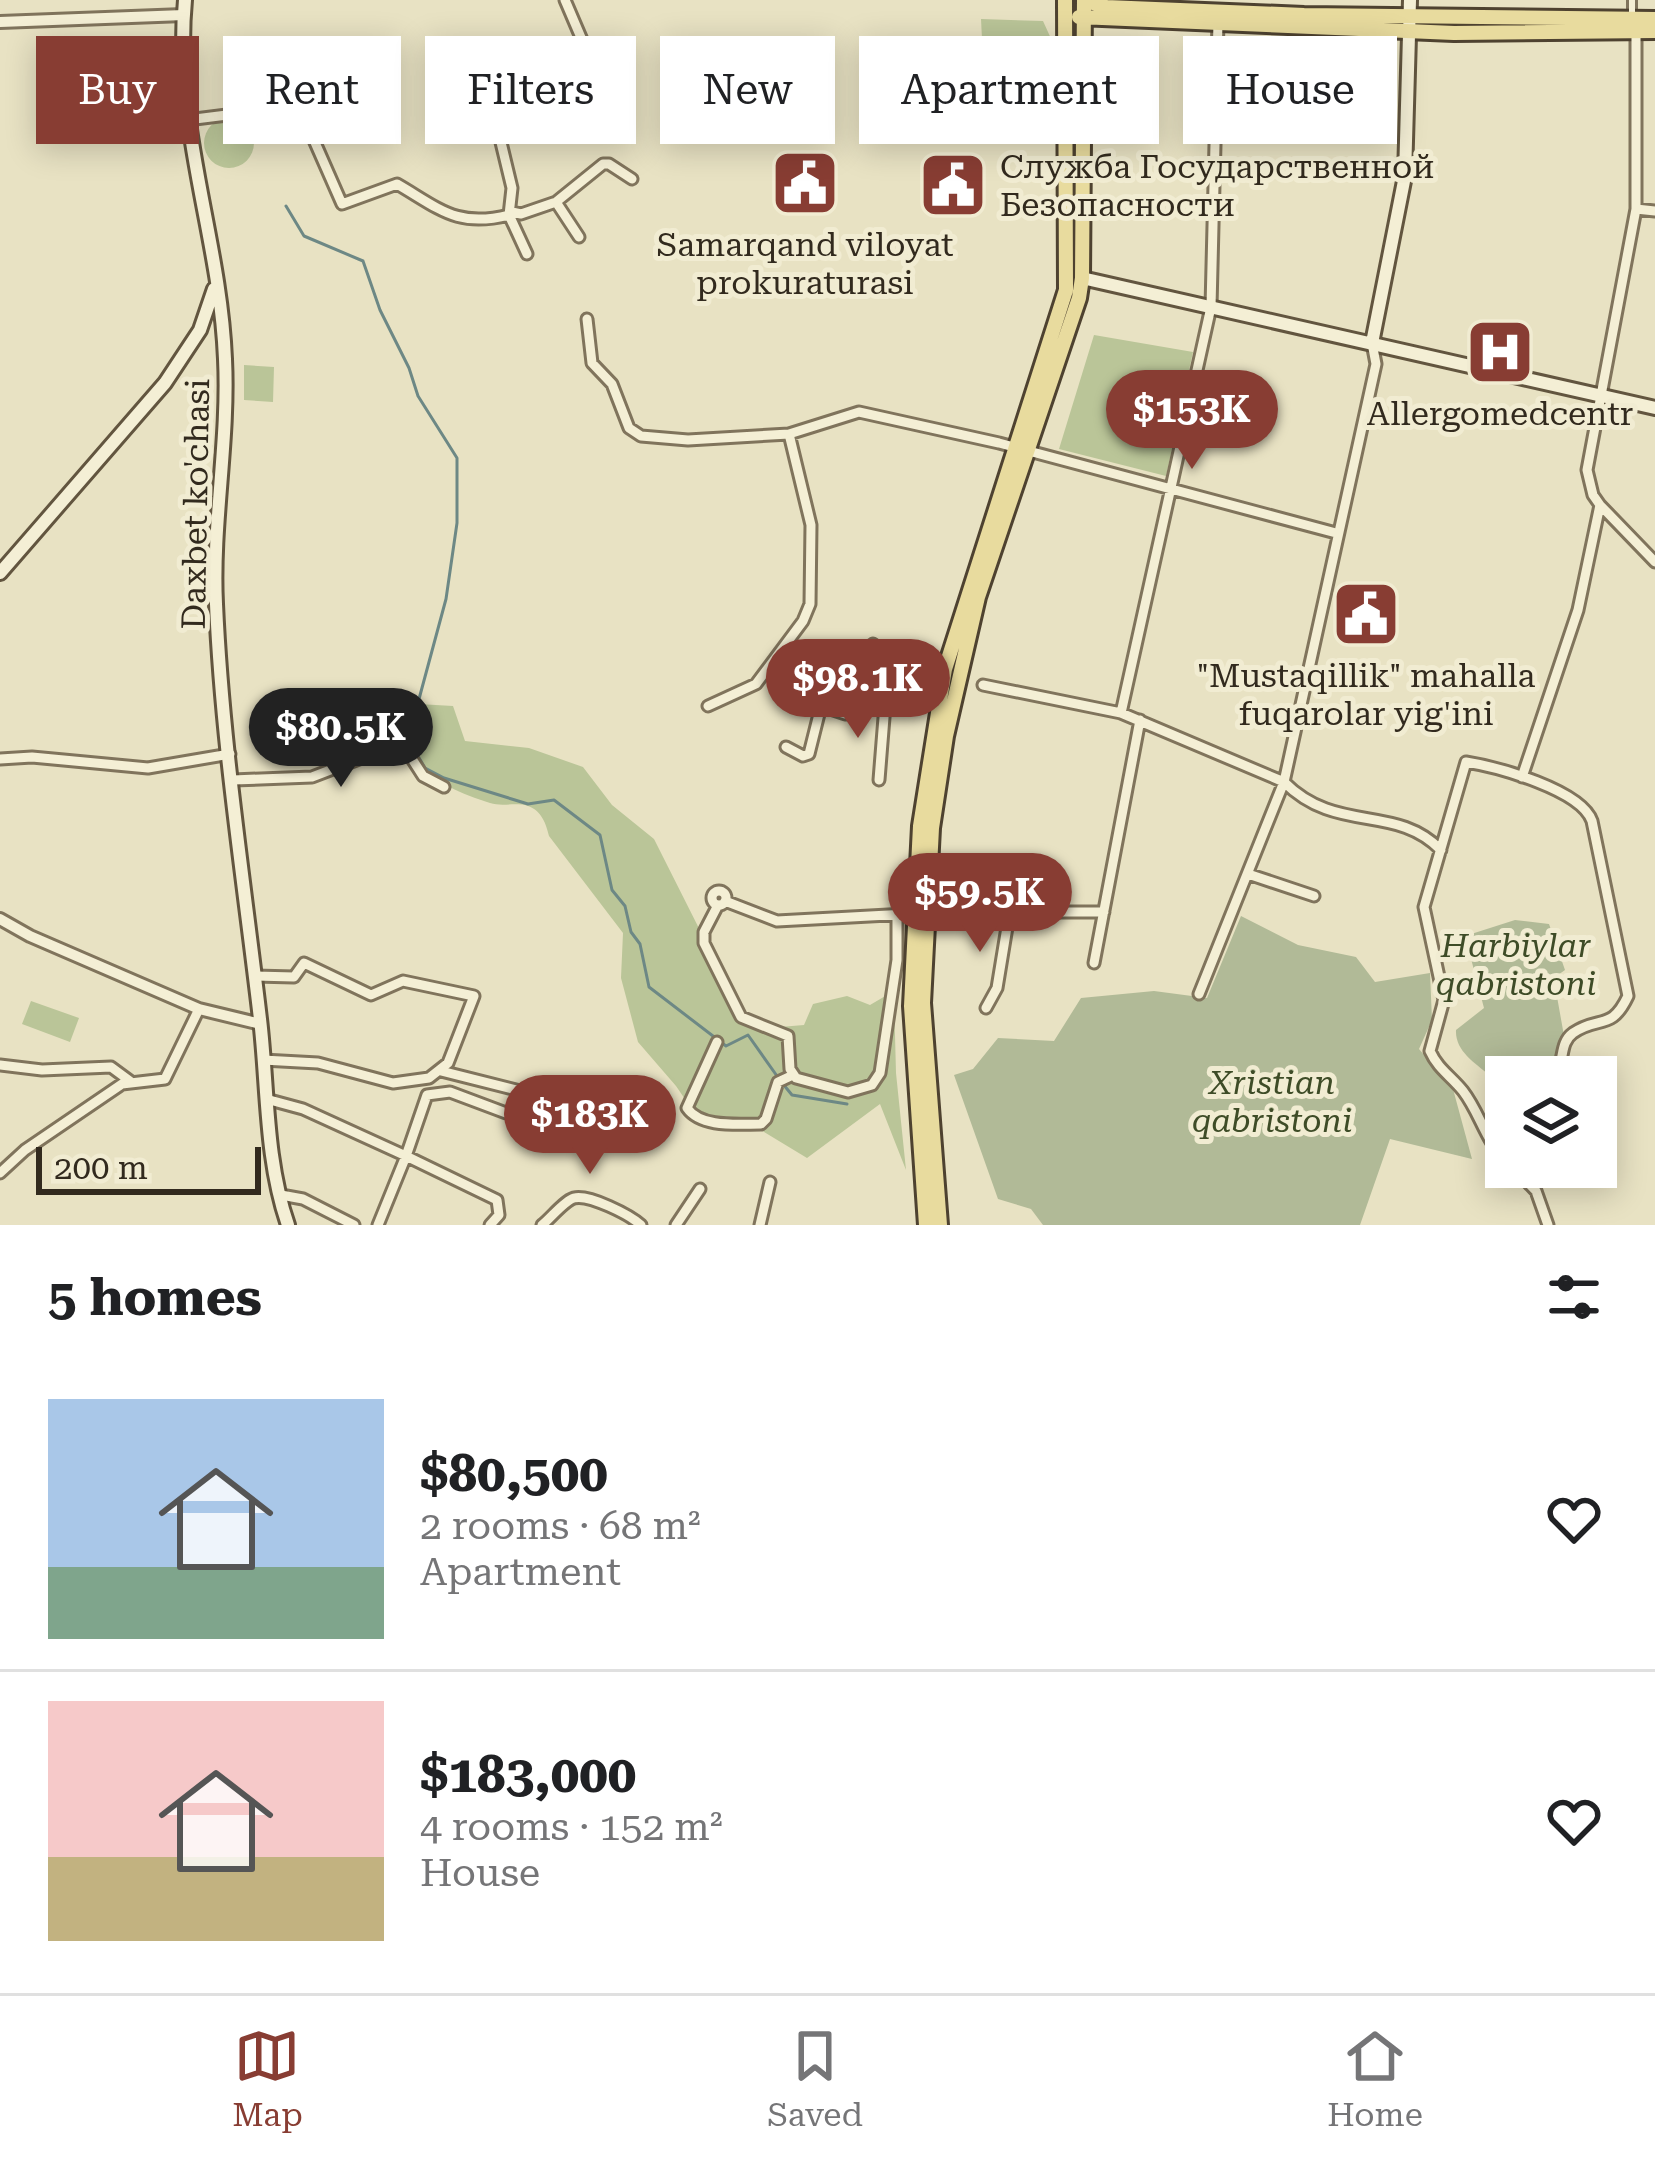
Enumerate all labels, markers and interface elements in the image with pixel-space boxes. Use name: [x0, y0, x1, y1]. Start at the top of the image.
chip: Buy: [36, 36, 199, 144]
chip: Rent: [223, 36, 401, 144]
chip: Filters: [425, 36, 636, 144]
chip: New: [660, 36, 835, 144]
chip: Apartment: [859, 36, 1159, 144]
chip: House: [1183, 36, 1397, 144]
place label: Служба Государственной Безопасности: [1000, 147, 1434, 224]
public building icon: Samarqand viloyat prokuraturasi: [770, 148, 840, 218]
public building icon: Служба Государственной Безопасности: [918, 150, 988, 220]
place label: Samarqand viloyat prokuraturasi: [656, 225, 954, 302]
hospital icon: Allergomedcentr: [1465, 317, 1535, 387]
pin: $153K: [1108, 370, 1276, 472]
street label: Daxbet ko'chasi: [174, 378, 217, 630]
text: $153K: [1133, 386, 1251, 432]
place label: Allergomedcentr: [1367, 394, 1633, 433]
public building icon: "Mustaqillik" mahalla fuqarolar yig'ini: [1331, 579, 1401, 649]
pin: $98.1K: [760, 639, 956, 741]
text: $98.1K: [793, 655, 923, 701]
place label: "Mustaqillik" mahalla fuqarolar yig'ini: [1197, 656, 1536, 733]
pin: $80.5K: [243, 688, 439, 790]
text: $80.5K: [276, 704, 406, 750]
pin: $59.5K: [882, 853, 1078, 955]
text: $59.5K: [915, 869, 1045, 915]
park label: Harbiylar qabristoni: [1436, 926, 1596, 1003]
map controls: [1485, 1056, 1617, 1188]
button: layers: [1485, 1056, 1617, 1188]
park label: Xristian qabristoni: [1192, 1063, 1352, 1140]
pin: $183K: [506, 1075, 674, 1177]
text: $183K: [531, 1091, 649, 1137]
scale bar: [36, 1141, 261, 1194]
text: 200 m: [54, 1148, 148, 1187]
icon: filters: [1541, 1264, 1607, 1330]
text: 5 homes: [48, 1268, 262, 1327]
text: $80,500: [420, 1444, 608, 1503]
icon: home: [144, 1447, 288, 1591]
icon: heart: [1541, 1486, 1607, 1552]
text: 2 rooms · 68 m²: [420, 1503, 701, 1549]
text: Apartment: [420, 1549, 621, 1595]
text: $183,000: [420, 1745, 636, 1804]
icon: home: [144, 1749, 288, 1893]
icon: heart: [1541, 1788, 1607, 1854]
text: 4 rooms · 152 m²: [420, 1804, 723, 1850]
text: House: [420, 1850, 540, 1896]
tab: Map: [232, 2023, 303, 2134]
tab: Saved: [767, 2023, 863, 2134]
tab: Home: [1327, 2023, 1423, 2134]

